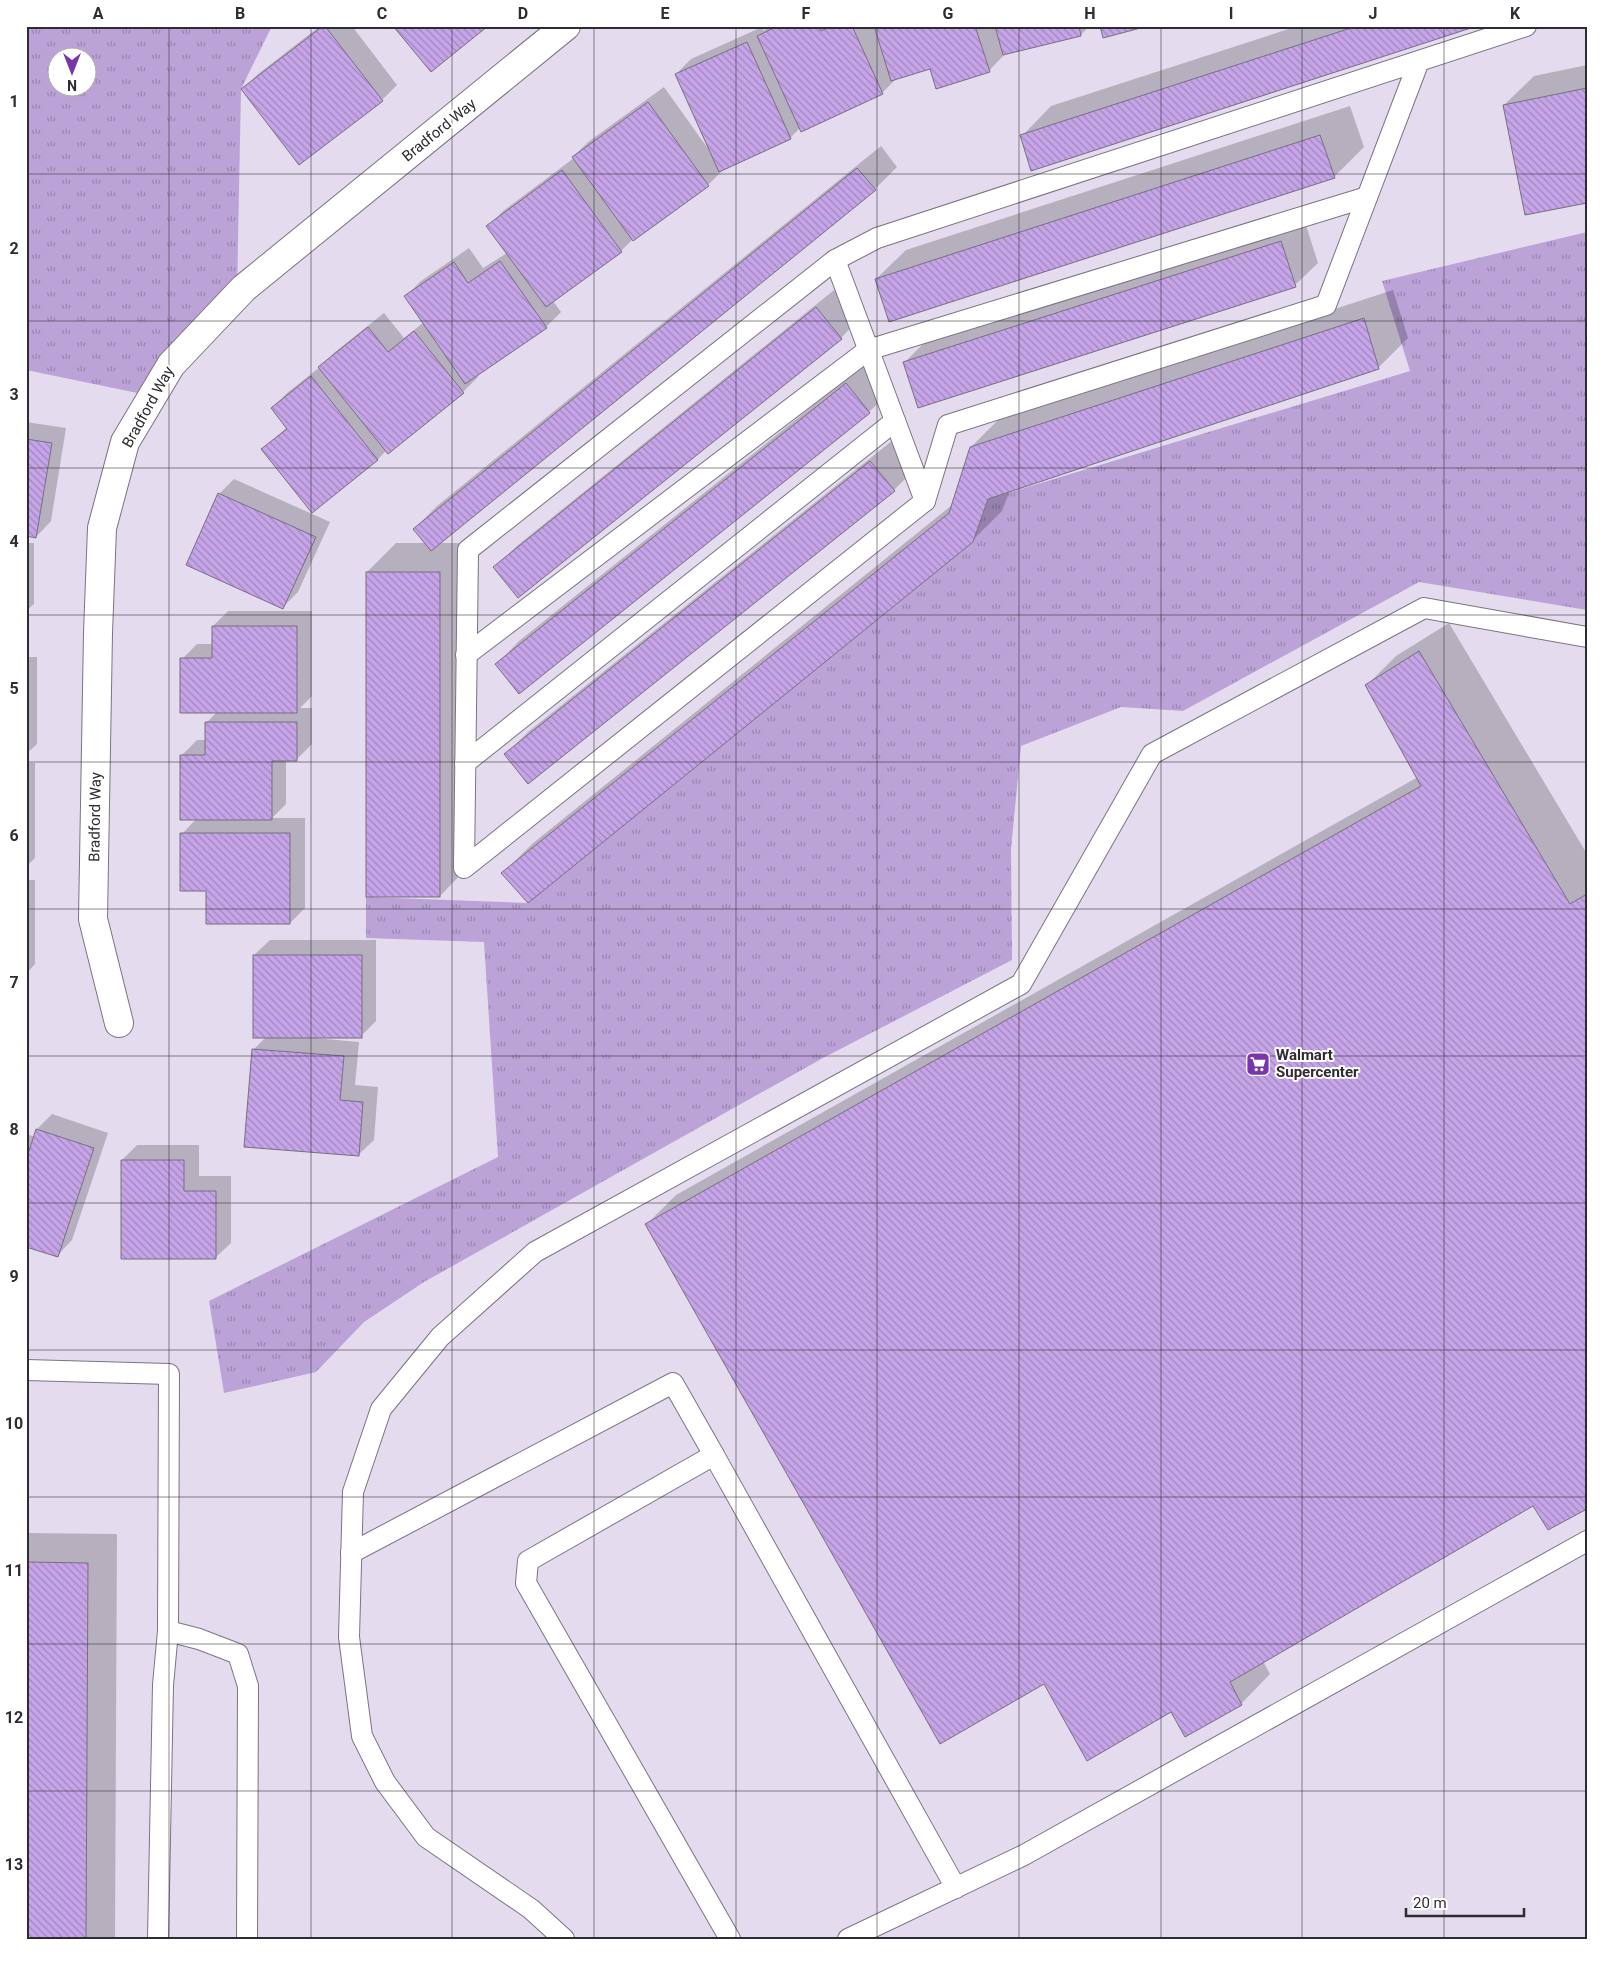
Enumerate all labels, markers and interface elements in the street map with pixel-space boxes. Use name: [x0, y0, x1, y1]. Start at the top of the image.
text: A: [93, 4, 104, 23]
text: B: [235, 4, 245, 23]
text: C: [377, 4, 387, 23]
text: D: [518, 4, 528, 23]
text: E: [661, 4, 670, 23]
text: F: [802, 4, 811, 23]
text: G: [943, 4, 954, 23]
text: H: [1084, 4, 1096, 23]
text: I: [1229, 4, 1233, 23]
text: J: [1369, 4, 1377, 23]
text: K: [1510, 4, 1521, 23]
north arrow: [48, 48, 98, 98]
text: N: [67, 77, 77, 93]
text: 1: [9, 92, 19, 111]
street label: Bradford Way: [398, 95, 480, 165]
text: 2: [9, 239, 19, 258]
street label: Bradford Way: [118, 363, 178, 451]
text: 3: [9, 385, 19, 404]
text: 4: [9, 532, 19, 551]
text: 5: [9, 679, 19, 698]
street label: Bradford Way: [85, 772, 105, 862]
text: 6: [9, 826, 19, 845]
text: 7: [9, 973, 19, 992]
place label: Walmart Supercenter: [1276, 1046, 1359, 1081]
supermarket icon: Walmart Supercenter: [1245, 1051, 1271, 1077]
text: 8: [9, 1120, 19, 1139]
text: 9: [9, 1267, 19, 1286]
text: 10: [5, 1414, 23, 1433]
text: 11: [5, 1561, 23, 1580]
text: 12: [5, 1708, 23, 1727]
text: 13: [5, 1855, 23, 1874]
scale bar: [1406, 1885, 1523, 1917]
text: 20 m: [1413, 1894, 1447, 1912]

